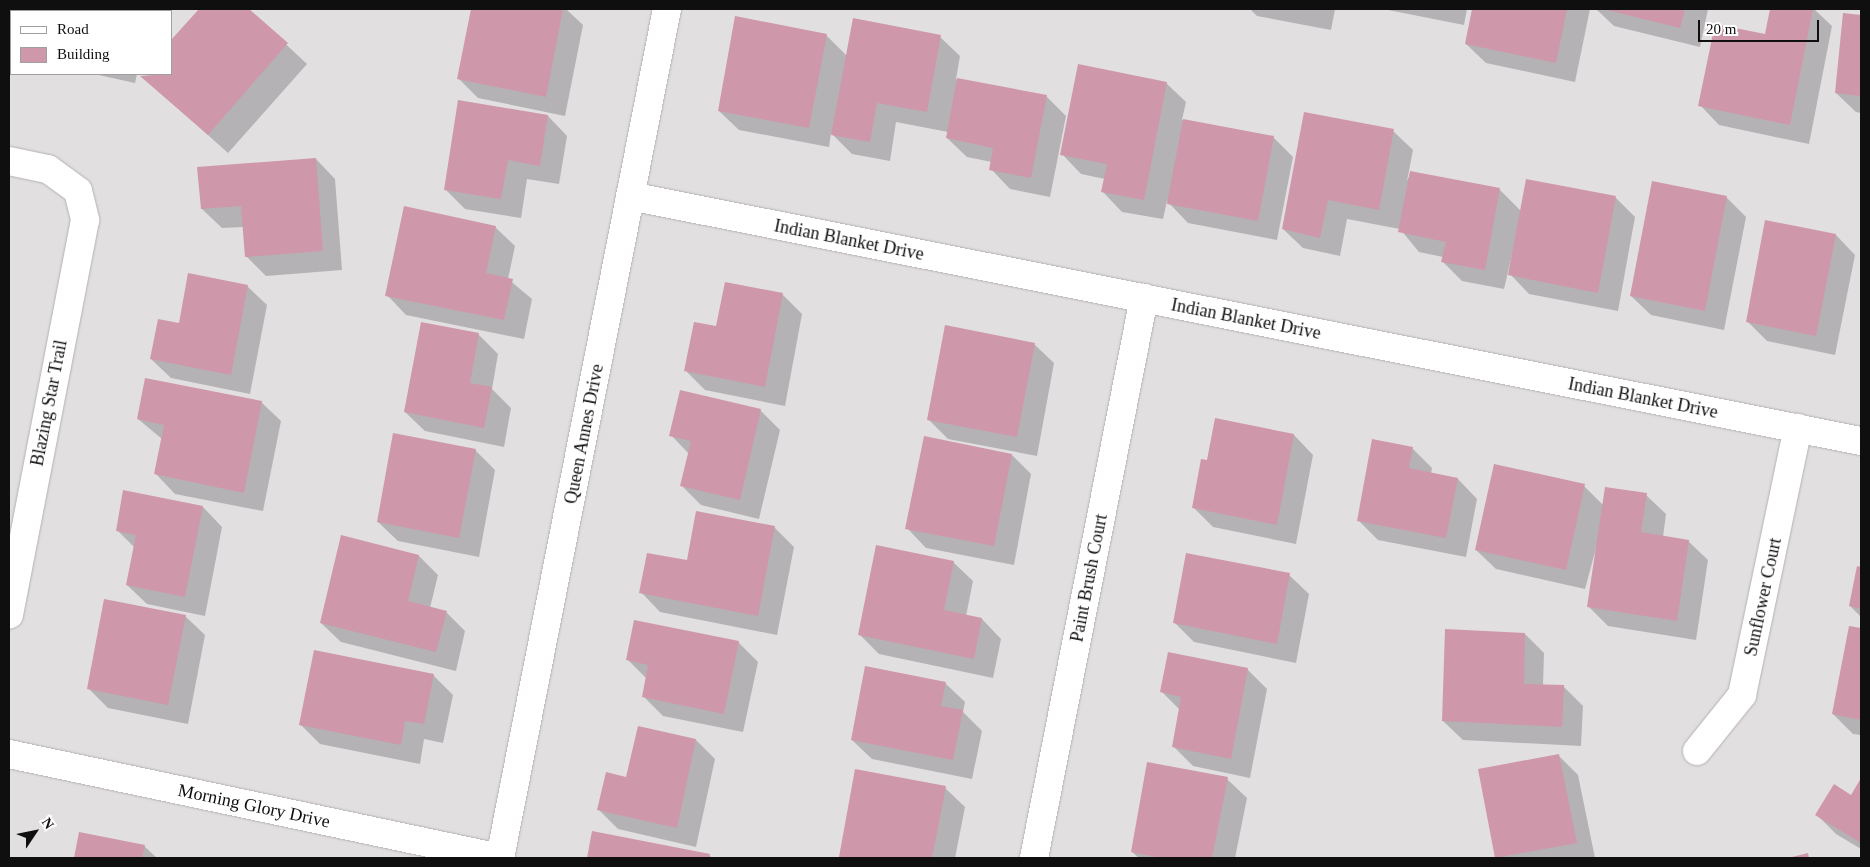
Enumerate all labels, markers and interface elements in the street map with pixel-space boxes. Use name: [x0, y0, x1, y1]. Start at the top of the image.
legend: [10, 10, 172, 75]
scale bar: [1700, 10, 1821, 42]
text: Road: [57, 21, 89, 37]
text: 20 m: [1706, 21, 1736, 37]
text: Building: [57, 46, 110, 62]
street label: Indian Blanket Drive: [772, 215, 926, 265]
street label: Indian Blanket Drive: [1169, 294, 1323, 344]
street label: Blazing Star Trail: [26, 338, 72, 468]
street label: Queen Annes Drive: [560, 362, 608, 506]
street label: Indian Blanket Drive: [1566, 373, 1720, 423]
street label: Paint Brush Court: [1066, 512, 1112, 644]
street label: Sunflower Court: [1740, 536, 1786, 658]
street label: Morning Glory Drive: [176, 779, 332, 833]
north arrow: [10, 807, 60, 857]
text: N: [39, 815, 57, 832]

